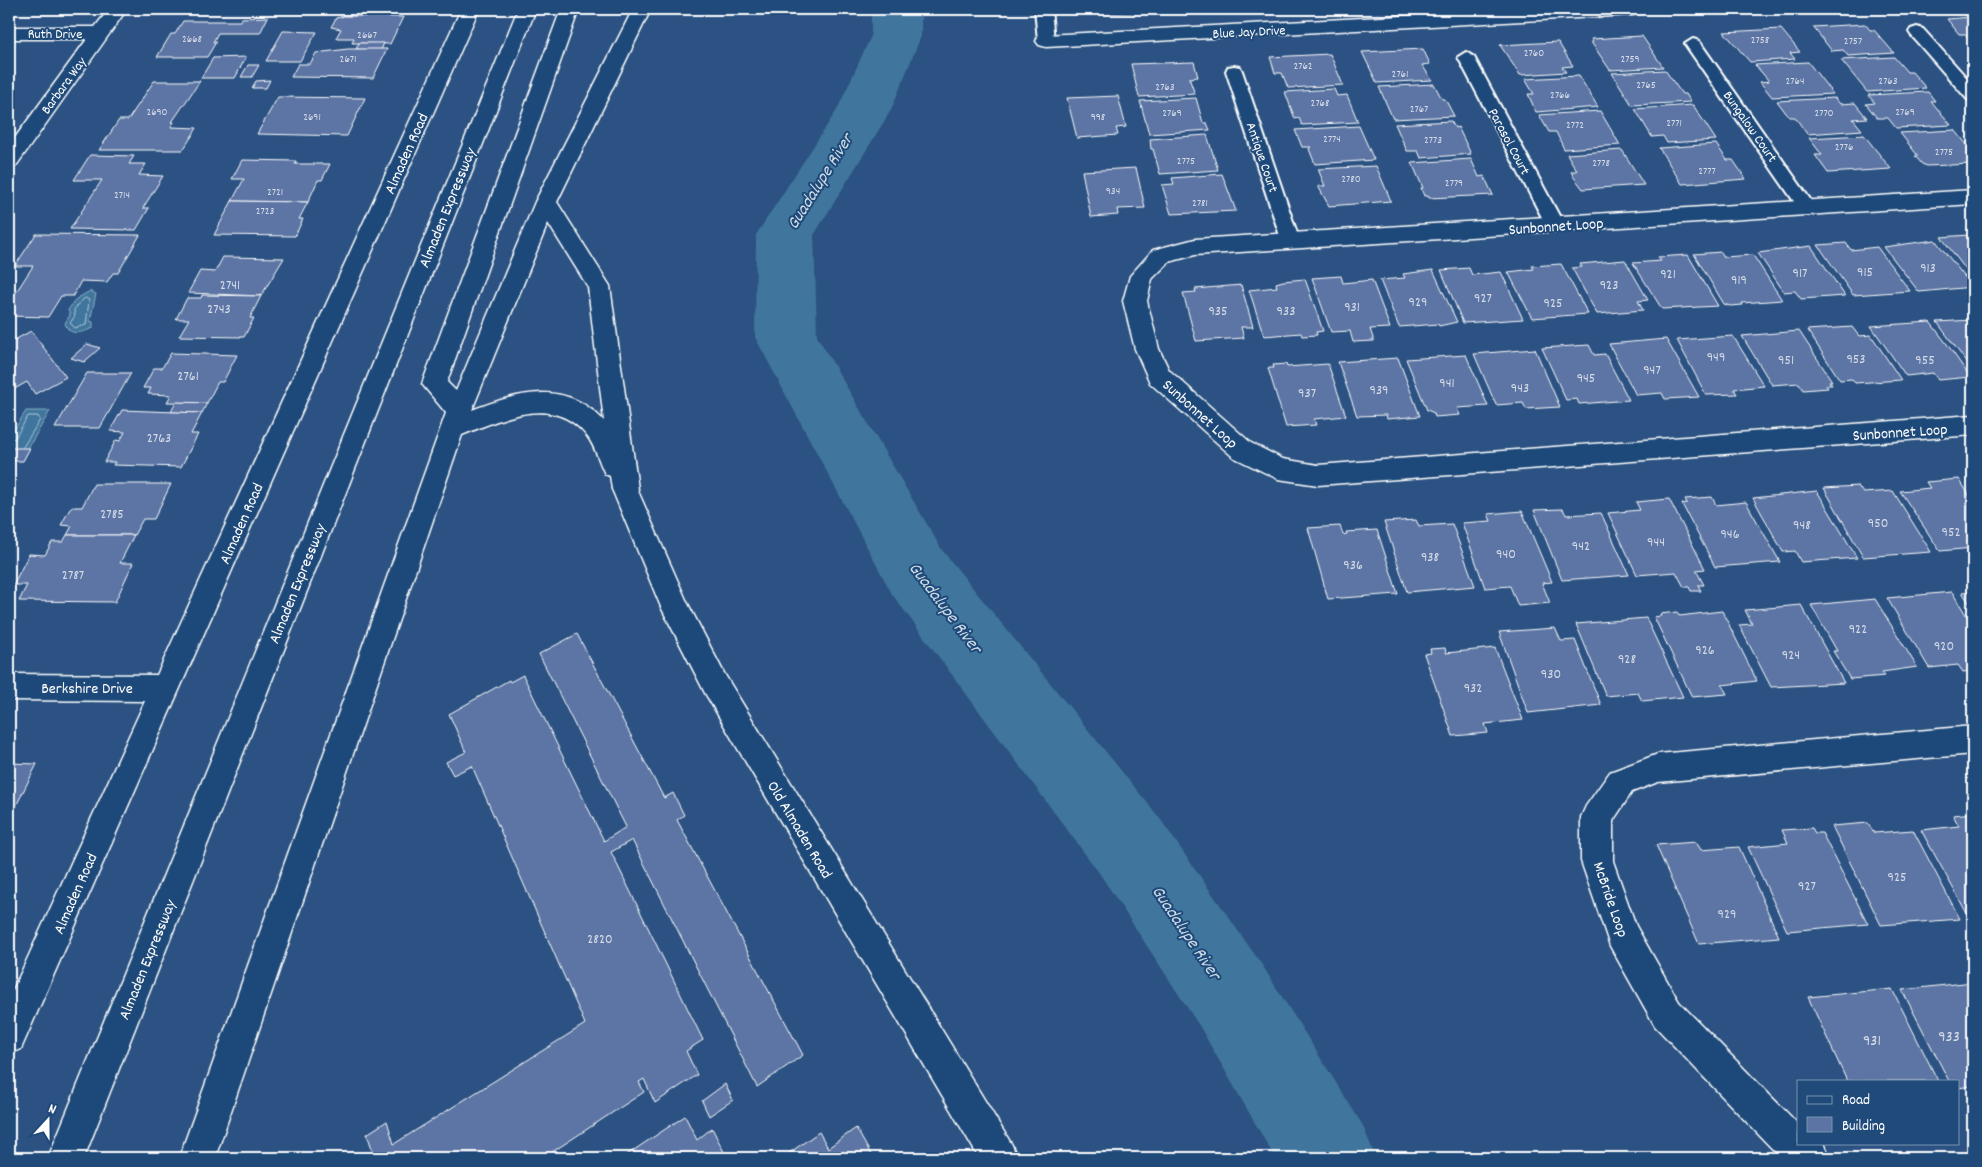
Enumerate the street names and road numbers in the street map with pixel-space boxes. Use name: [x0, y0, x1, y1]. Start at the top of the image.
street label: Blue Jay Drive: [1212, 21, 1286, 45]
street label: Ruth Drive: [28, 25, 82, 45]
street label: Barbara Way: [37, 53, 92, 119]
street label: Bungalow Court: [1717, 87, 1781, 167]
street label: Parasol Court: [1482, 105, 1534, 179]
street label: Almaden Road: [379, 110, 435, 198]
street label: Antique Court: [1240, 120, 1282, 195]
street label: Almaden Expressway: [414, 144, 483, 272]
street label: Sunbonnet Loop: [1508, 213, 1604, 242]
street label: Sunbonnet Loop: [1156, 375, 1242, 455]
street label: Sunbonnet Loop: [1852, 419, 1948, 448]
street label: Almaden Road: [214, 480, 270, 568]
street label: Almaden Expressway: [264, 520, 333, 648]
street label: Berkshire Drive: [41, 678, 133, 701]
street label: Old Almaden Road: [760, 777, 837, 884]
street label: Almaden Road: [48, 850, 104, 938]
street label: McBride Loop: [1586, 859, 1633, 941]
street label: Almaden Expressway: [114, 896, 183, 1024]

